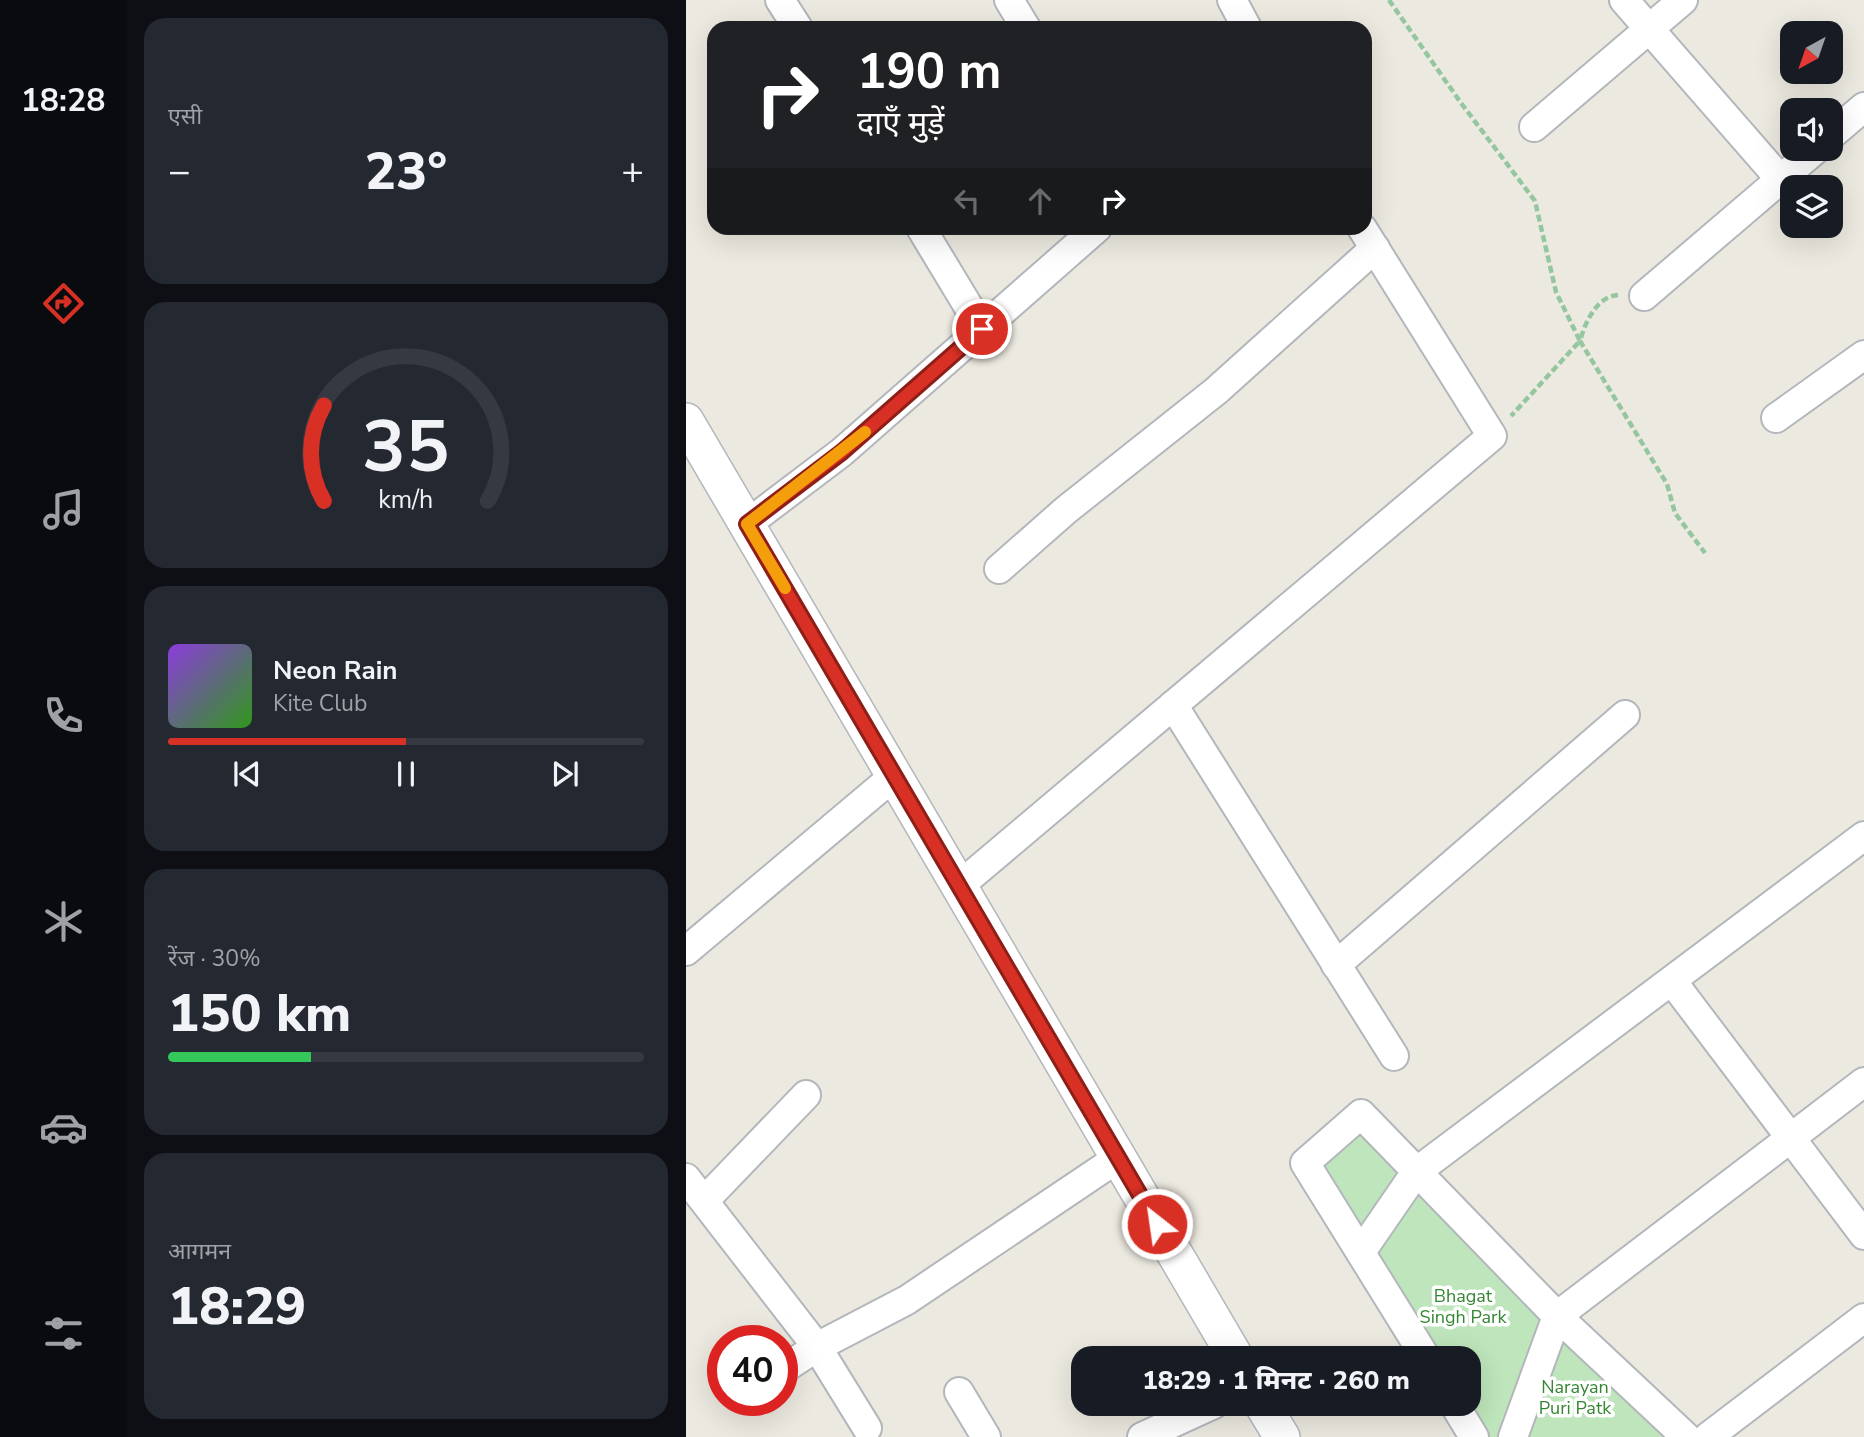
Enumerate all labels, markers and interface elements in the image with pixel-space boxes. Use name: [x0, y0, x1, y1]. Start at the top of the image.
north arrow: [1780, 21, 1843, 84]
map controls: [1780, 21, 1843, 238]
text: 190 m: [857, 38, 1001, 105]
icon: right: [742, 49, 833, 140]
text: 18:28: [21, 79, 105, 122]
button: sound: [1780, 98, 1843, 161]
text: एसी: [168, 101, 202, 132]
text: दाएँ मुड़ें: [857, 102, 944, 145]
text: 23°: [365, 136, 447, 207]
text: −: [168, 146, 191, 197]
text: +: [621, 146, 644, 197]
button: layers: [1780, 175, 1843, 238]
icon: left: [948, 182, 986, 220]
icon: ahead: [1021, 182, 1059, 220]
icon: right: [1094, 182, 1132, 220]
icon: directions: [39, 279, 88, 328]
pin: [952, 299, 1012, 359]
icon: arrive: [963, 310, 1001, 348]
text: 35: [362, 397, 450, 497]
text: km/h: [378, 482, 434, 516]
icon: music: [39, 485, 88, 534]
text: Neon Rain: [273, 653, 398, 688]
text: Kite Club: [273, 688, 367, 719]
icon: phone: [39, 691, 88, 740]
icon: previous: [228, 755, 266, 793]
icon: pause: [387, 755, 425, 793]
icon: next: [546, 755, 584, 793]
icon: climate: [39, 897, 88, 946]
text: रेंज · 30%: [168, 943, 261, 974]
text: 150 km: [168, 978, 351, 1049]
icon: car: [39, 1103, 88, 1152]
position arrow: [1120, 1187, 1194, 1261]
text: आगमन: [168, 1236, 231, 1267]
text: 18:29: [168, 1271, 306, 1342]
park label: Bhagat Singh Park: [1420, 1284, 1507, 1329]
icon: filters: [39, 1309, 88, 1358]
speed limit sign: 40: [707, 1325, 798, 1416]
text: 18:29 · 1 मिनट · 260 m: [1142, 1363, 1410, 1398]
park label: Narayan Puri Patk: [1539, 1375, 1612, 1420]

